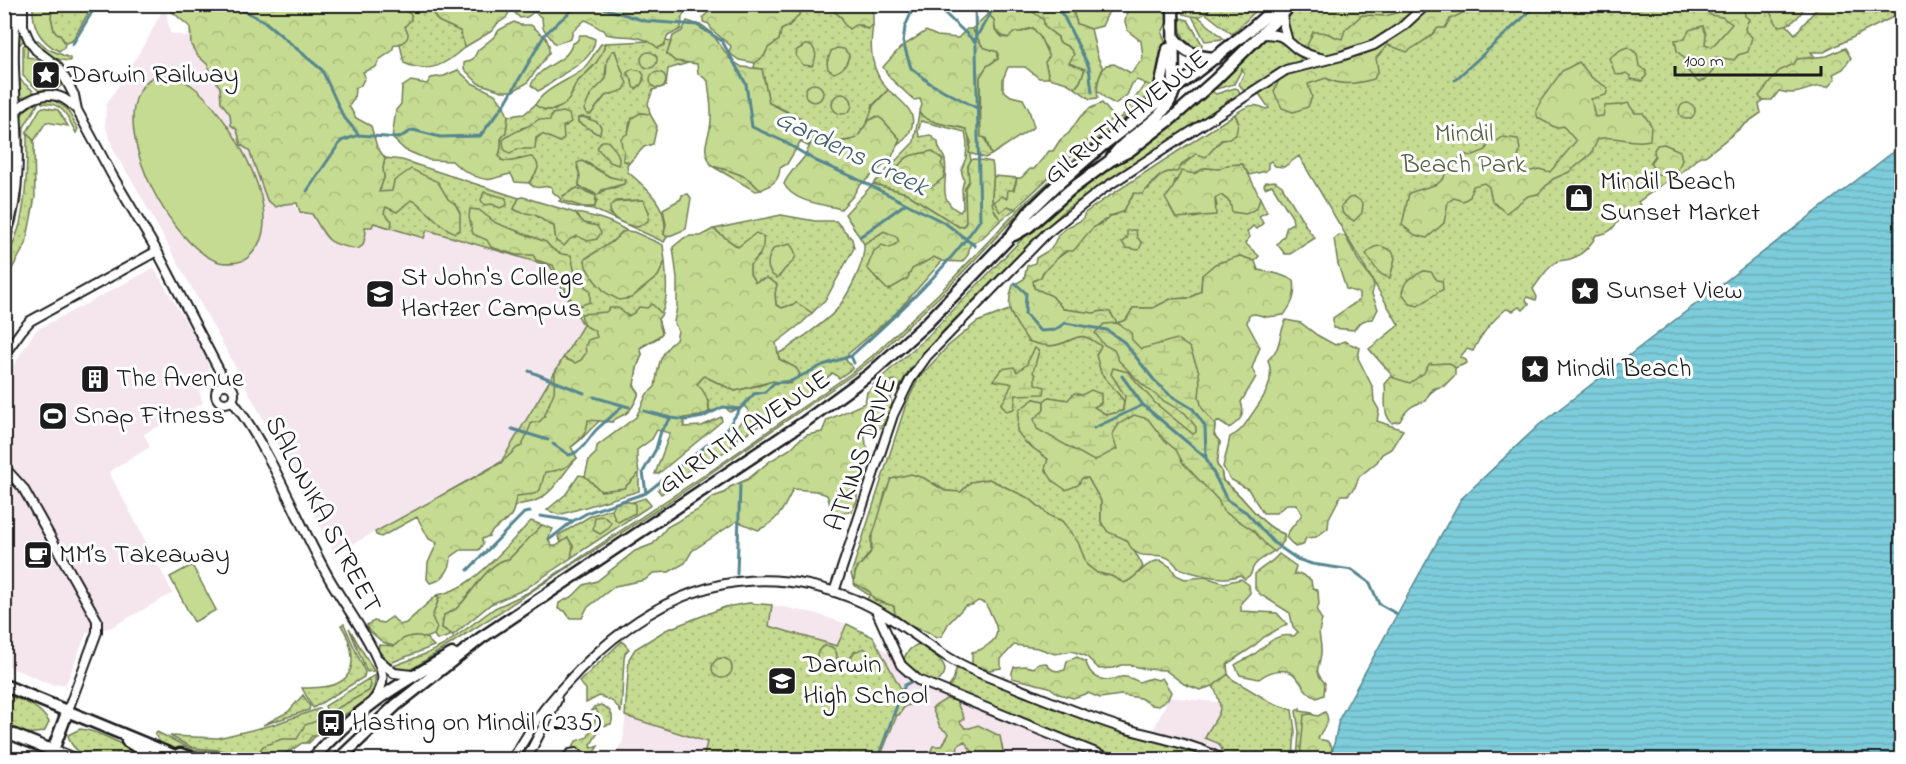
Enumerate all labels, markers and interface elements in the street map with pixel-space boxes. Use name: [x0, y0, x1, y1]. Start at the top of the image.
scale bar: [1675, 39, 1820, 77]
street label: GILRUTH AVENUE: [1036, 41, 1218, 195]
text: 100 m: [1684, 49, 1724, 75]
place label: Darwin Railway: [66, 56, 239, 95]
place icon: Darwin Railway: [30, 59, 62, 91]
water label: Gardens Creek: [767, 99, 936, 210]
park label: Mindil Beach Park: [1400, 115, 1527, 185]
place label: Mindil Beach Sunset Market: [1600, 163, 1760, 233]
shop icon: Mindil Beach Sunset Market: [1563, 182, 1595, 214]
place label: St John's College Hartzer Campus: [401, 259, 584, 329]
place label: Sunset View: [1606, 272, 1742, 311]
place icon: Sunset View: [1569, 275, 1601, 307]
school or university icon: St John's College Hartzer Campus: [364, 278, 396, 310]
place label: Mindil Beach: [1556, 350, 1692, 389]
place icon: Mindil Beach: [1519, 353, 1551, 385]
place label: The Avenue: [116, 360, 245, 399]
street label: GILRUTH AVENUE: [651, 361, 839, 505]
building icon: The Avenue: [79, 363, 111, 395]
street label: ATKINS DRIVE: [816, 371, 908, 537]
place label: Snap Fitness: [74, 397, 225, 436]
sports icon: Snap Fitness: [37, 400, 69, 432]
street label: SALONIKA STREET: [253, 409, 391, 621]
place label: MM’s Takeaway: [59, 536, 230, 575]
cafe icon: MM’s Takeaway: [22, 539, 54, 571]
place label: Darwin High School: [802, 646, 928, 716]
school or university icon: Darwin High School: [766, 665, 798, 697]
place label: Hasting on Mindil (235): [352, 704, 602, 743]
bus stop icon: Hasting on Mindil (235): [315, 707, 347, 739]

